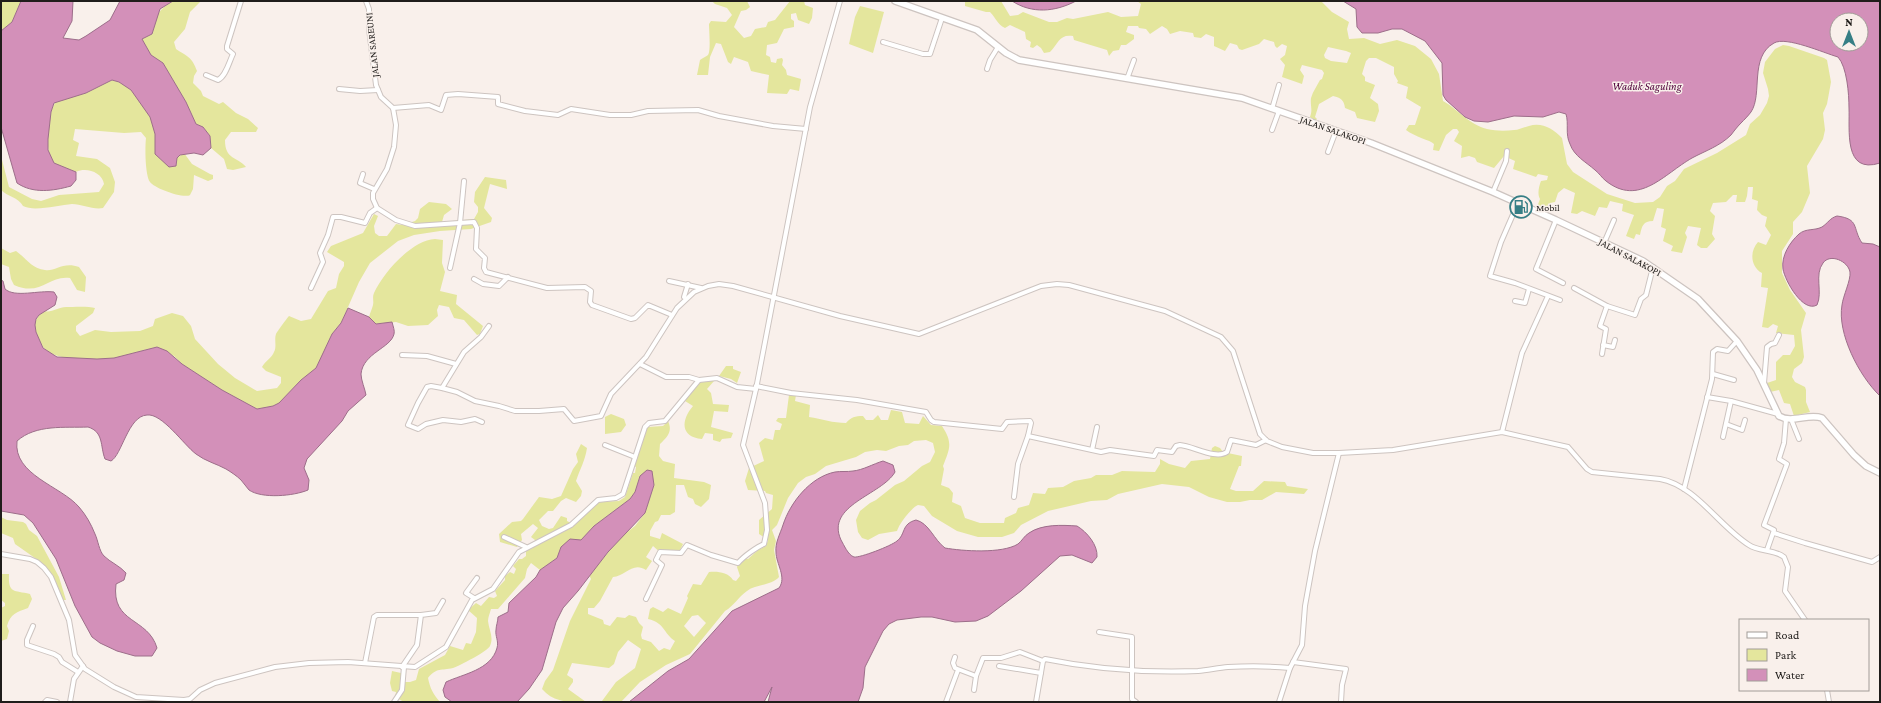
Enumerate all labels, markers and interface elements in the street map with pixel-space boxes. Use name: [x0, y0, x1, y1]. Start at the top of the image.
street label: JALAN SAREUNI: [363, 12, 381, 79]
north arrow: [1829, 12, 1869, 52]
text: N: [1845, 16, 1853, 28]
water label: Waduk Saguling: [1612, 80, 1683, 93]
street label: JALAN SALAKOPI: [1298, 113, 1368, 146]
fuel station icon: Mobil: [1508, 194, 1534, 220]
place label: Mobil: [1536, 202, 1560, 213]
street label: JALAN SALAKOPI: [1596, 235, 1663, 278]
legend: [1739, 619, 1869, 691]
text: Road: [1775, 628, 1800, 642]
text: Park: [1775, 648, 1797, 662]
text: Water: [1775, 668, 1805, 682]

